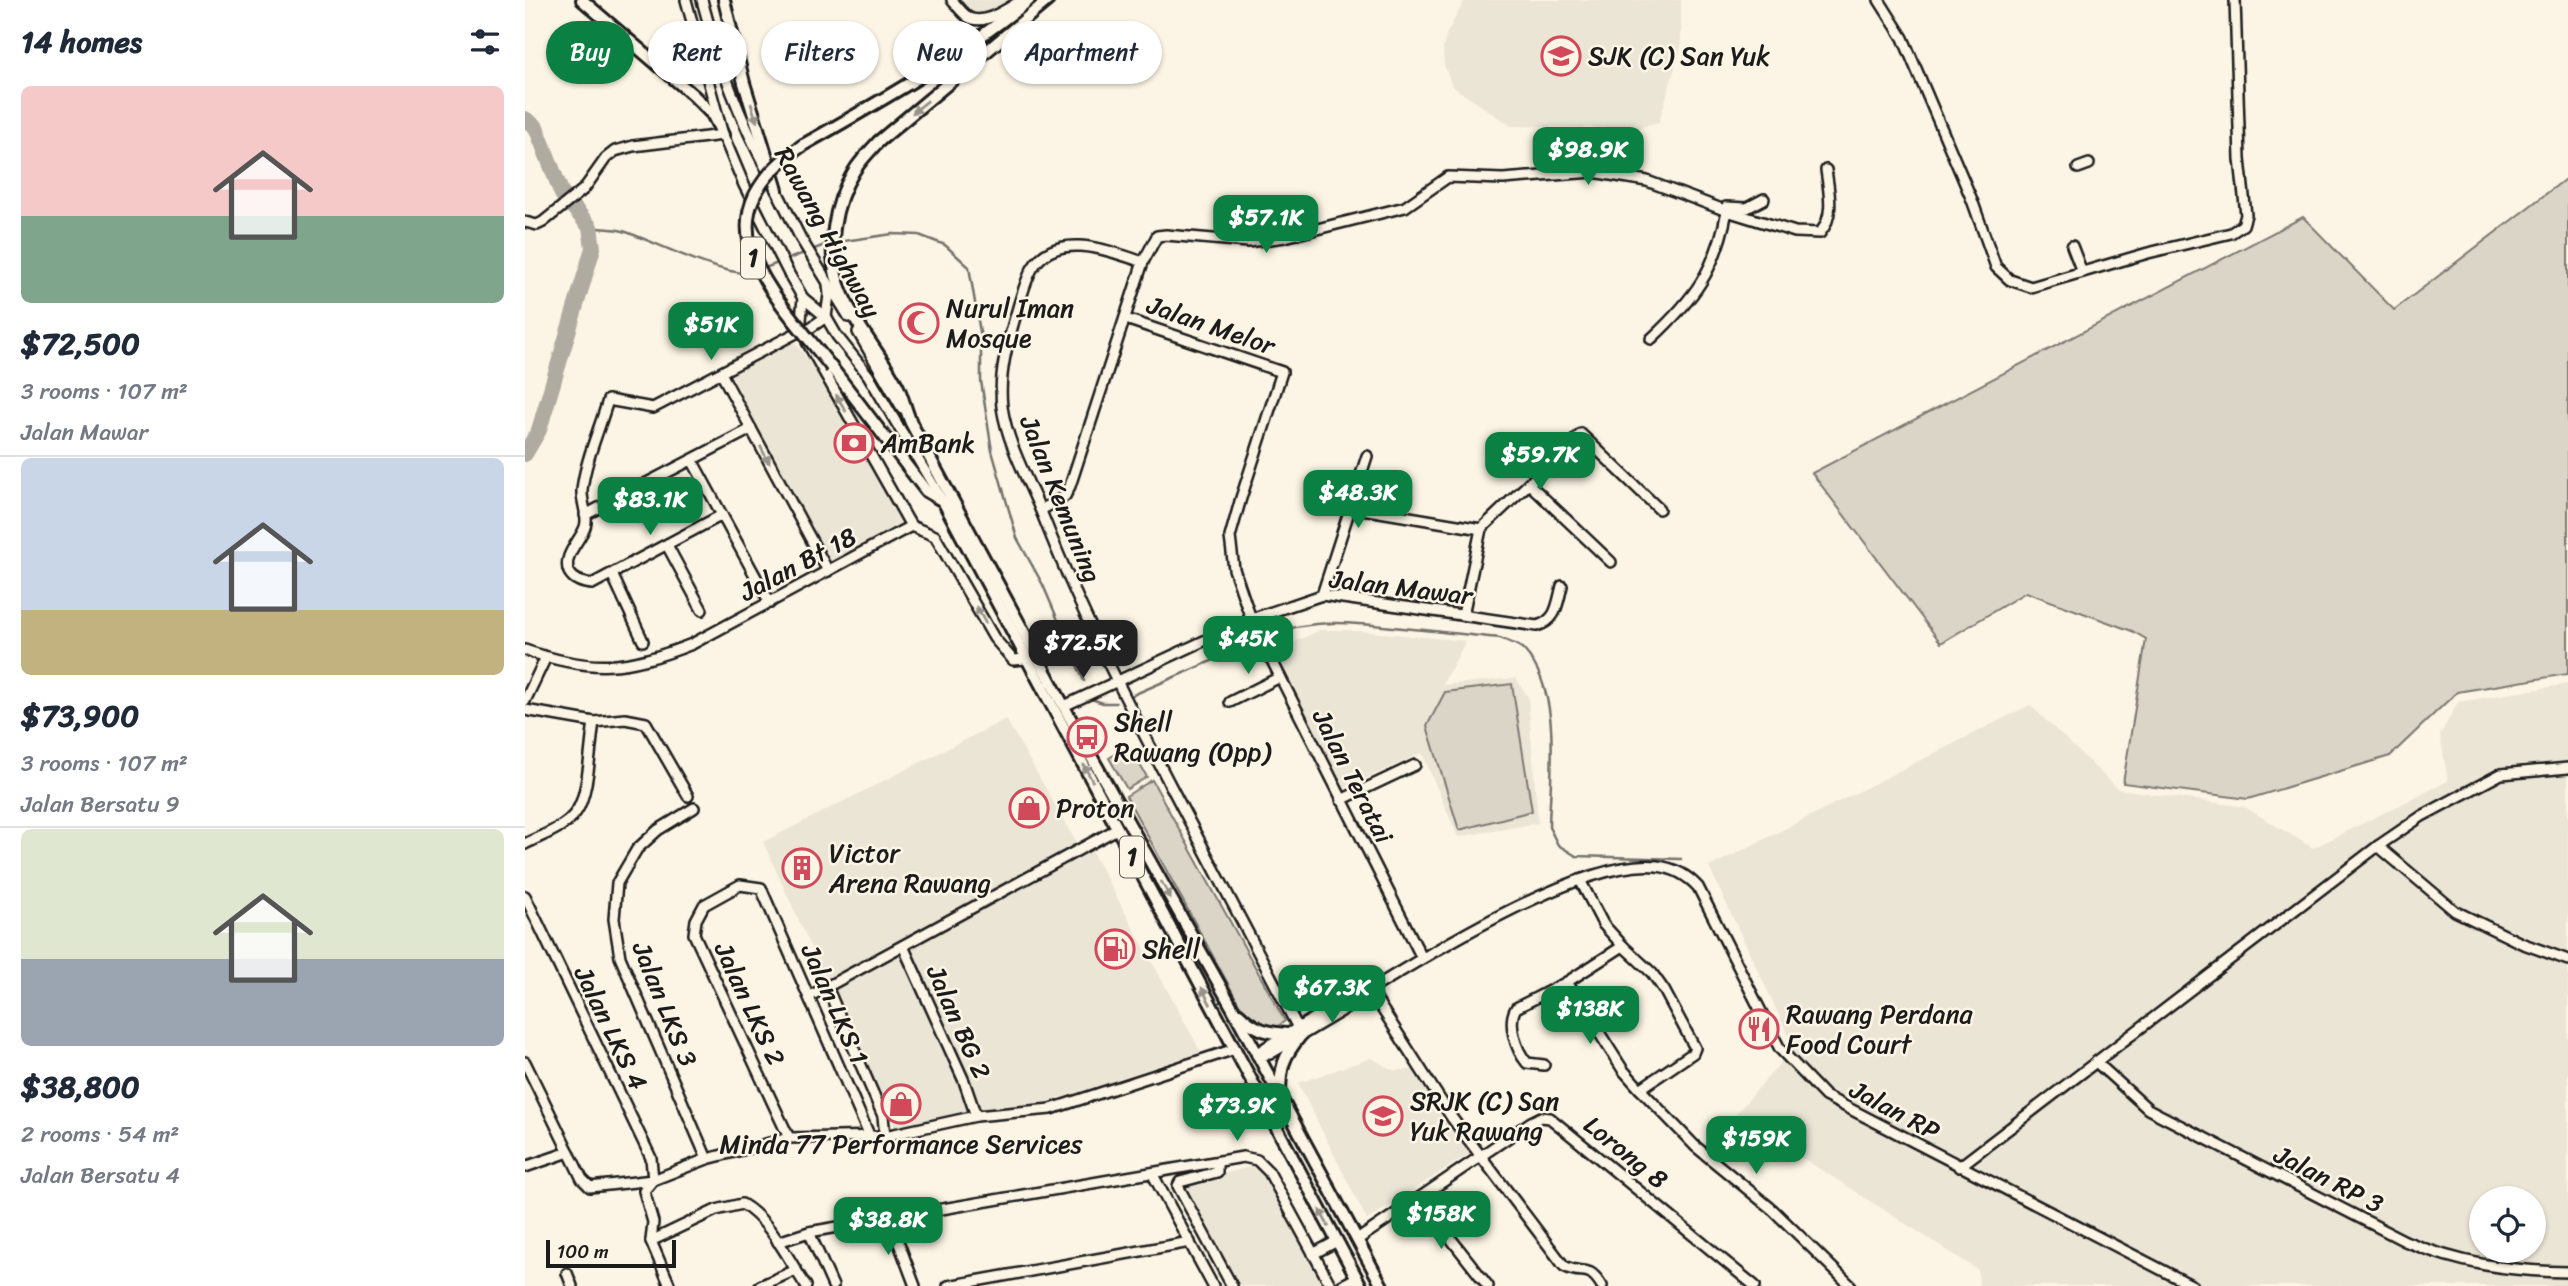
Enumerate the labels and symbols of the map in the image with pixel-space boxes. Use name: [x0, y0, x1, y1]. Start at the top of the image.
place label: SJK (C) San Yuk: [1588, 33, 1770, 79]
school or university icon: SJK (C) San Yuk: [1540, 35, 1582, 77]
one-way arrow: [912, 99, 930, 114]
one-way arrow: [749, 103, 759, 124]
pin: $98.9K: [1531, 128, 1645, 187]
street label: Rawang Highway: [762, 137, 895, 327]
pin: $57.1K: [1209, 196, 1323, 255]
road number: 1: [741, 237, 765, 278]
street label: Jalan Melor: [1140, 281, 1282, 369]
place label: Nurul Iman Mosque: [946, 285, 1074, 361]
pin: $51K: [670, 302, 752, 362]
mosque icon: Nurul Iman Mosque: [898, 302, 940, 344]
one-way arrow: [835, 393, 847, 413]
street label: Jalan Kemuning: [1006, 407, 1115, 590]
place label: AmBank: [880, 420, 975, 466]
bank icon: AmBank: [833, 422, 875, 464]
pin: $59.7K: [1483, 433, 1597, 492]
one-way arrow: [759, 445, 771, 465]
pin: $48.3K: [1301, 470, 1415, 530]
pin: $83.1K: [593, 477, 707, 537]
street label: Jalan Bt 18: [730, 514, 865, 615]
street label: Jalan Mawar: [1326, 555, 1476, 619]
one-way arrow: [975, 606, 987, 625]
pin: $45K: [1207, 616, 1289, 676]
pin: $72.5K: [1026, 620, 1140, 680]
place label: Shell Rawang (Opp): [1114, 699, 1272, 775]
street label: Jalan Teratai: [1299, 700, 1407, 852]
bus stop icon: Shell Rawang (Opp): [1066, 716, 1108, 758]
one-way arrow: [1082, 763, 1094, 783]
place label: Proton: [1056, 785, 1134, 831]
shop icon: Proton: [1008, 787, 1050, 829]
place label: Victor Arena Rawang: [828, 830, 991, 906]
road number: 1: [1120, 836, 1144, 878]
building icon: Victor Arena Rawang: [781, 847, 823, 889]
one-way arrow: [1160, 880, 1172, 899]
place label: Shell: [1142, 926, 1201, 972]
fuel station icon: Shell: [1094, 928, 1136, 970]
street label: Jalan LKS 3: [619, 933, 711, 1074]
street label: Jalan LKS 2: [701, 933, 799, 1074]
street label: Jalan LKS 1: [787, 935, 882, 1072]
street label: Jalan BG 2: [913, 956, 1005, 1087]
street label: Jalan LKS 4: [561, 957, 661, 1098]
pin: $67.3K: [1275, 965, 1389, 1025]
one-way arrow: [1201, 986, 1212, 1006]
pin: $138K: [1541, 986, 1639, 1046]
place label: Rawang Perdana Food Court: [1786, 991, 1974, 1067]
restaurant icon: Rawang Perdana Food Court: [1738, 1008, 1780, 1050]
street label: Jalan RP: [1840, 1066, 1949, 1153]
place label: SRJK (C) San Yuk Rawang: [1410, 1078, 1559, 1154]
shop icon: Minda 77 Performance Services: [880, 1083, 922, 1125]
pin: $73.9K: [1180, 1084, 1294, 1143]
school or university icon: SRJK (C) San Yuk Rawang: [1362, 1095, 1404, 1137]
street label: Lorong 8: [1573, 1103, 1679, 1201]
pin: $159K: [1707, 1116, 1805, 1176]
place label: Minda 77 Performance Services: [720, 1121, 1083, 1167]
street label: Jalan RP 3: [2265, 1131, 2392, 1226]
pin: $158K: [1392, 1192, 1490, 1251]
pin: $38.8K: [831, 1198, 945, 1257]
one-way arrow: [1319, 1208, 1330, 1228]
scale bar: [546, 1237, 675, 1269]

